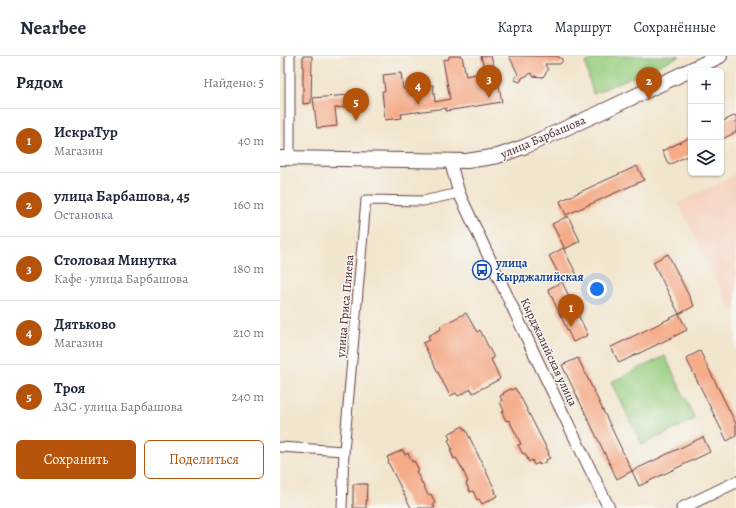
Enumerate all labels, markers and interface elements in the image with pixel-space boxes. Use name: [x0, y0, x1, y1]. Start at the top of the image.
text: Nearbee: [20, 15, 86, 41]
text: Карта: [498, 18, 533, 37]
text: Маршрут: [555, 18, 611, 37]
text: Сохранённые: [633, 18, 716, 37]
pin: 3: [476, 65, 502, 98]
pin: 2: [636, 67, 662, 100]
map controls: [688, 68, 724, 176]
button: +: [688, 68, 724, 104]
text: Рядом: [16, 71, 63, 94]
pin: 4: [405, 72, 431, 105]
text: Найдено: 5: [203, 74, 264, 91]
pin: 5: [343, 88, 369, 121]
button: −: [688, 104, 724, 140]
street label: улица Барбашова: [497, 112, 588, 163]
text: ИскраТур: [54, 122, 118, 142]
text: 1: [27, 132, 31, 149]
text: 40 m: [238, 132, 264, 149]
button: layers: [688, 140, 724, 176]
text: Магазин: [54, 142, 103, 159]
text: улица Барбашова, 45: [54, 186, 190, 206]
text: 2: [26, 196, 32, 213]
text: 160 m: [233, 196, 264, 213]
text: Остановка: [54, 206, 113, 223]
text: Столовая Минутка: [54, 250, 177, 270]
street label: улица Гриса Плиева: [332, 254, 357, 359]
place label: улица Кырджалийская: [495, 255, 583, 285]
bus stop icon: улица Кырджалийская: [471, 259, 493, 281]
text: 3: [26, 260, 32, 277]
text: 180 m: [233, 260, 264, 277]
text: Кафе · улица Барбашова: [54, 270, 188, 287]
your location: [587, 279, 607, 299]
pin: 1: [558, 294, 584, 327]
street label: Кырджалийская улица: [517, 295, 581, 409]
text: Дятьково: [54, 314, 116, 334]
text: 4: [26, 324, 32, 341]
text: 210 m: [233, 324, 264, 341]
text: Магазин: [54, 334, 103, 351]
text: Троя: [54, 378, 85, 398]
text: 5: [26, 388, 32, 405]
text: 240 m: [232, 388, 264, 405]
text: АЗС · улица Барбашова: [54, 398, 183, 415]
button: Сохранить: [16, 440, 136, 479]
button: Поделиться: [144, 440, 264, 479]

